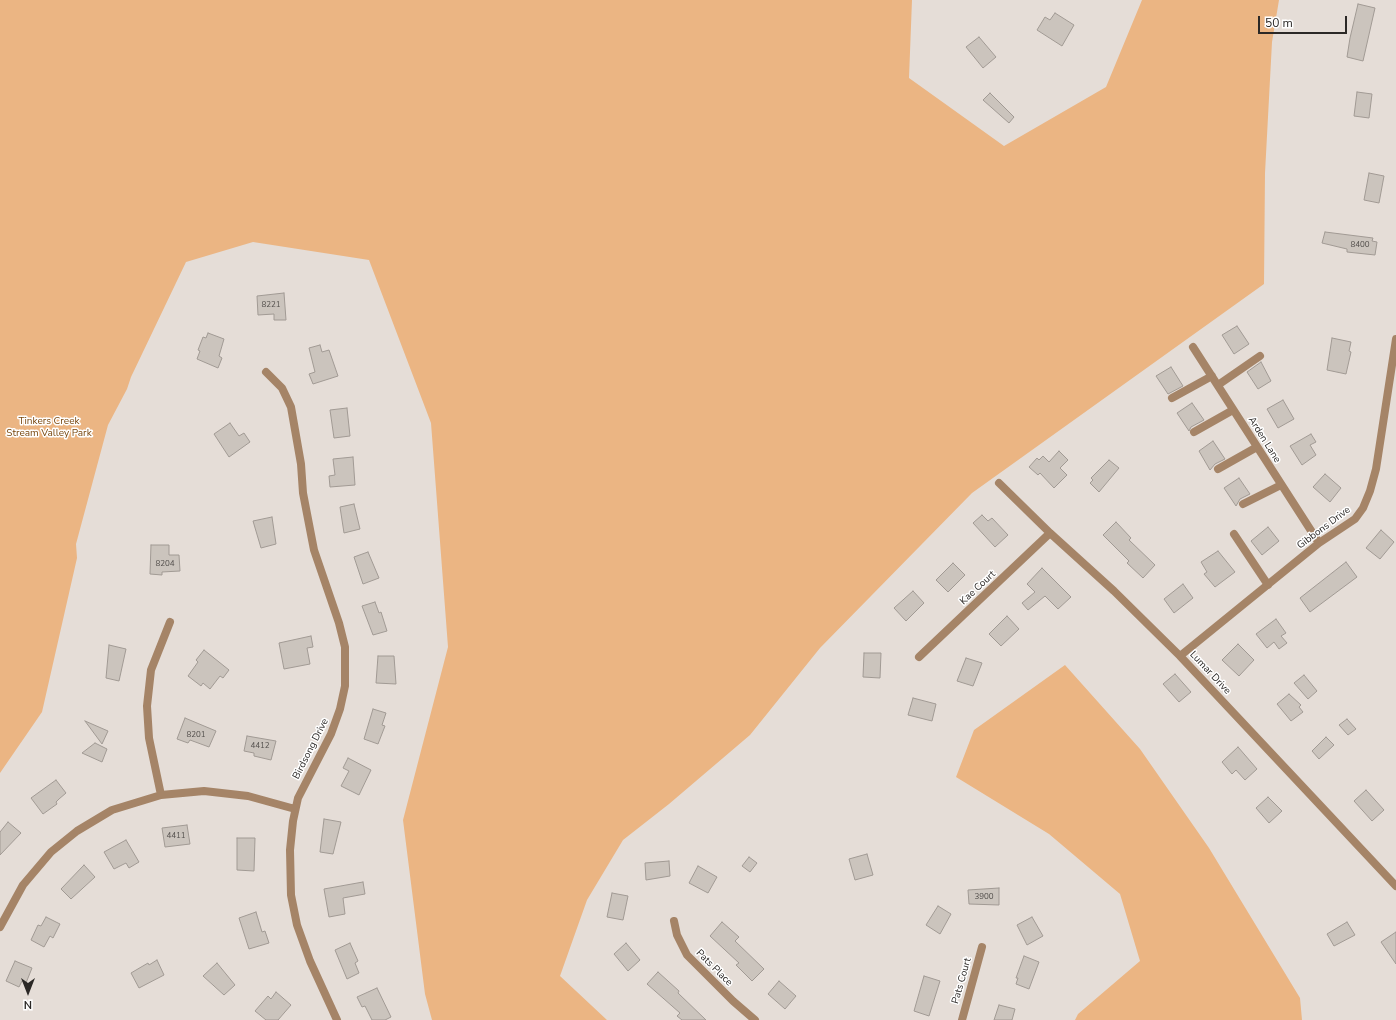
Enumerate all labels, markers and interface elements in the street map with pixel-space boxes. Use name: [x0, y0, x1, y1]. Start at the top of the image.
scale bar: [1260, 8, 1349, 34]
text: 50 m: [1265, 15, 1293, 31]
house number: 8400: [1350, 240, 1370, 250]
house number: 8221: [261, 300, 281, 310]
street label: Arden Lane: [1245, 415, 1283, 465]
park label: Tinkers Creek Stream Valley Park: [6, 416, 92, 440]
street label: Gibbons Drive: [1295, 504, 1353, 552]
house number: 8204: [155, 559, 175, 569]
street label: Kae Court: [958, 568, 998, 608]
street label: Lumar Drive: [1187, 649, 1233, 697]
street label: Birdsong Drive: [291, 717, 331, 781]
house number: 8201: [186, 730, 206, 740]
house number: 4412: [250, 741, 270, 751]
house number: 4411: [166, 831, 186, 841]
house number: 3900: [974, 892, 994, 902]
street label: Pats Place: [693, 947, 735, 989]
street label: Pats Court: [950, 957, 974, 1005]
north arrow: [8, 972, 48, 1012]
text: N: [24, 997, 32, 1012]

